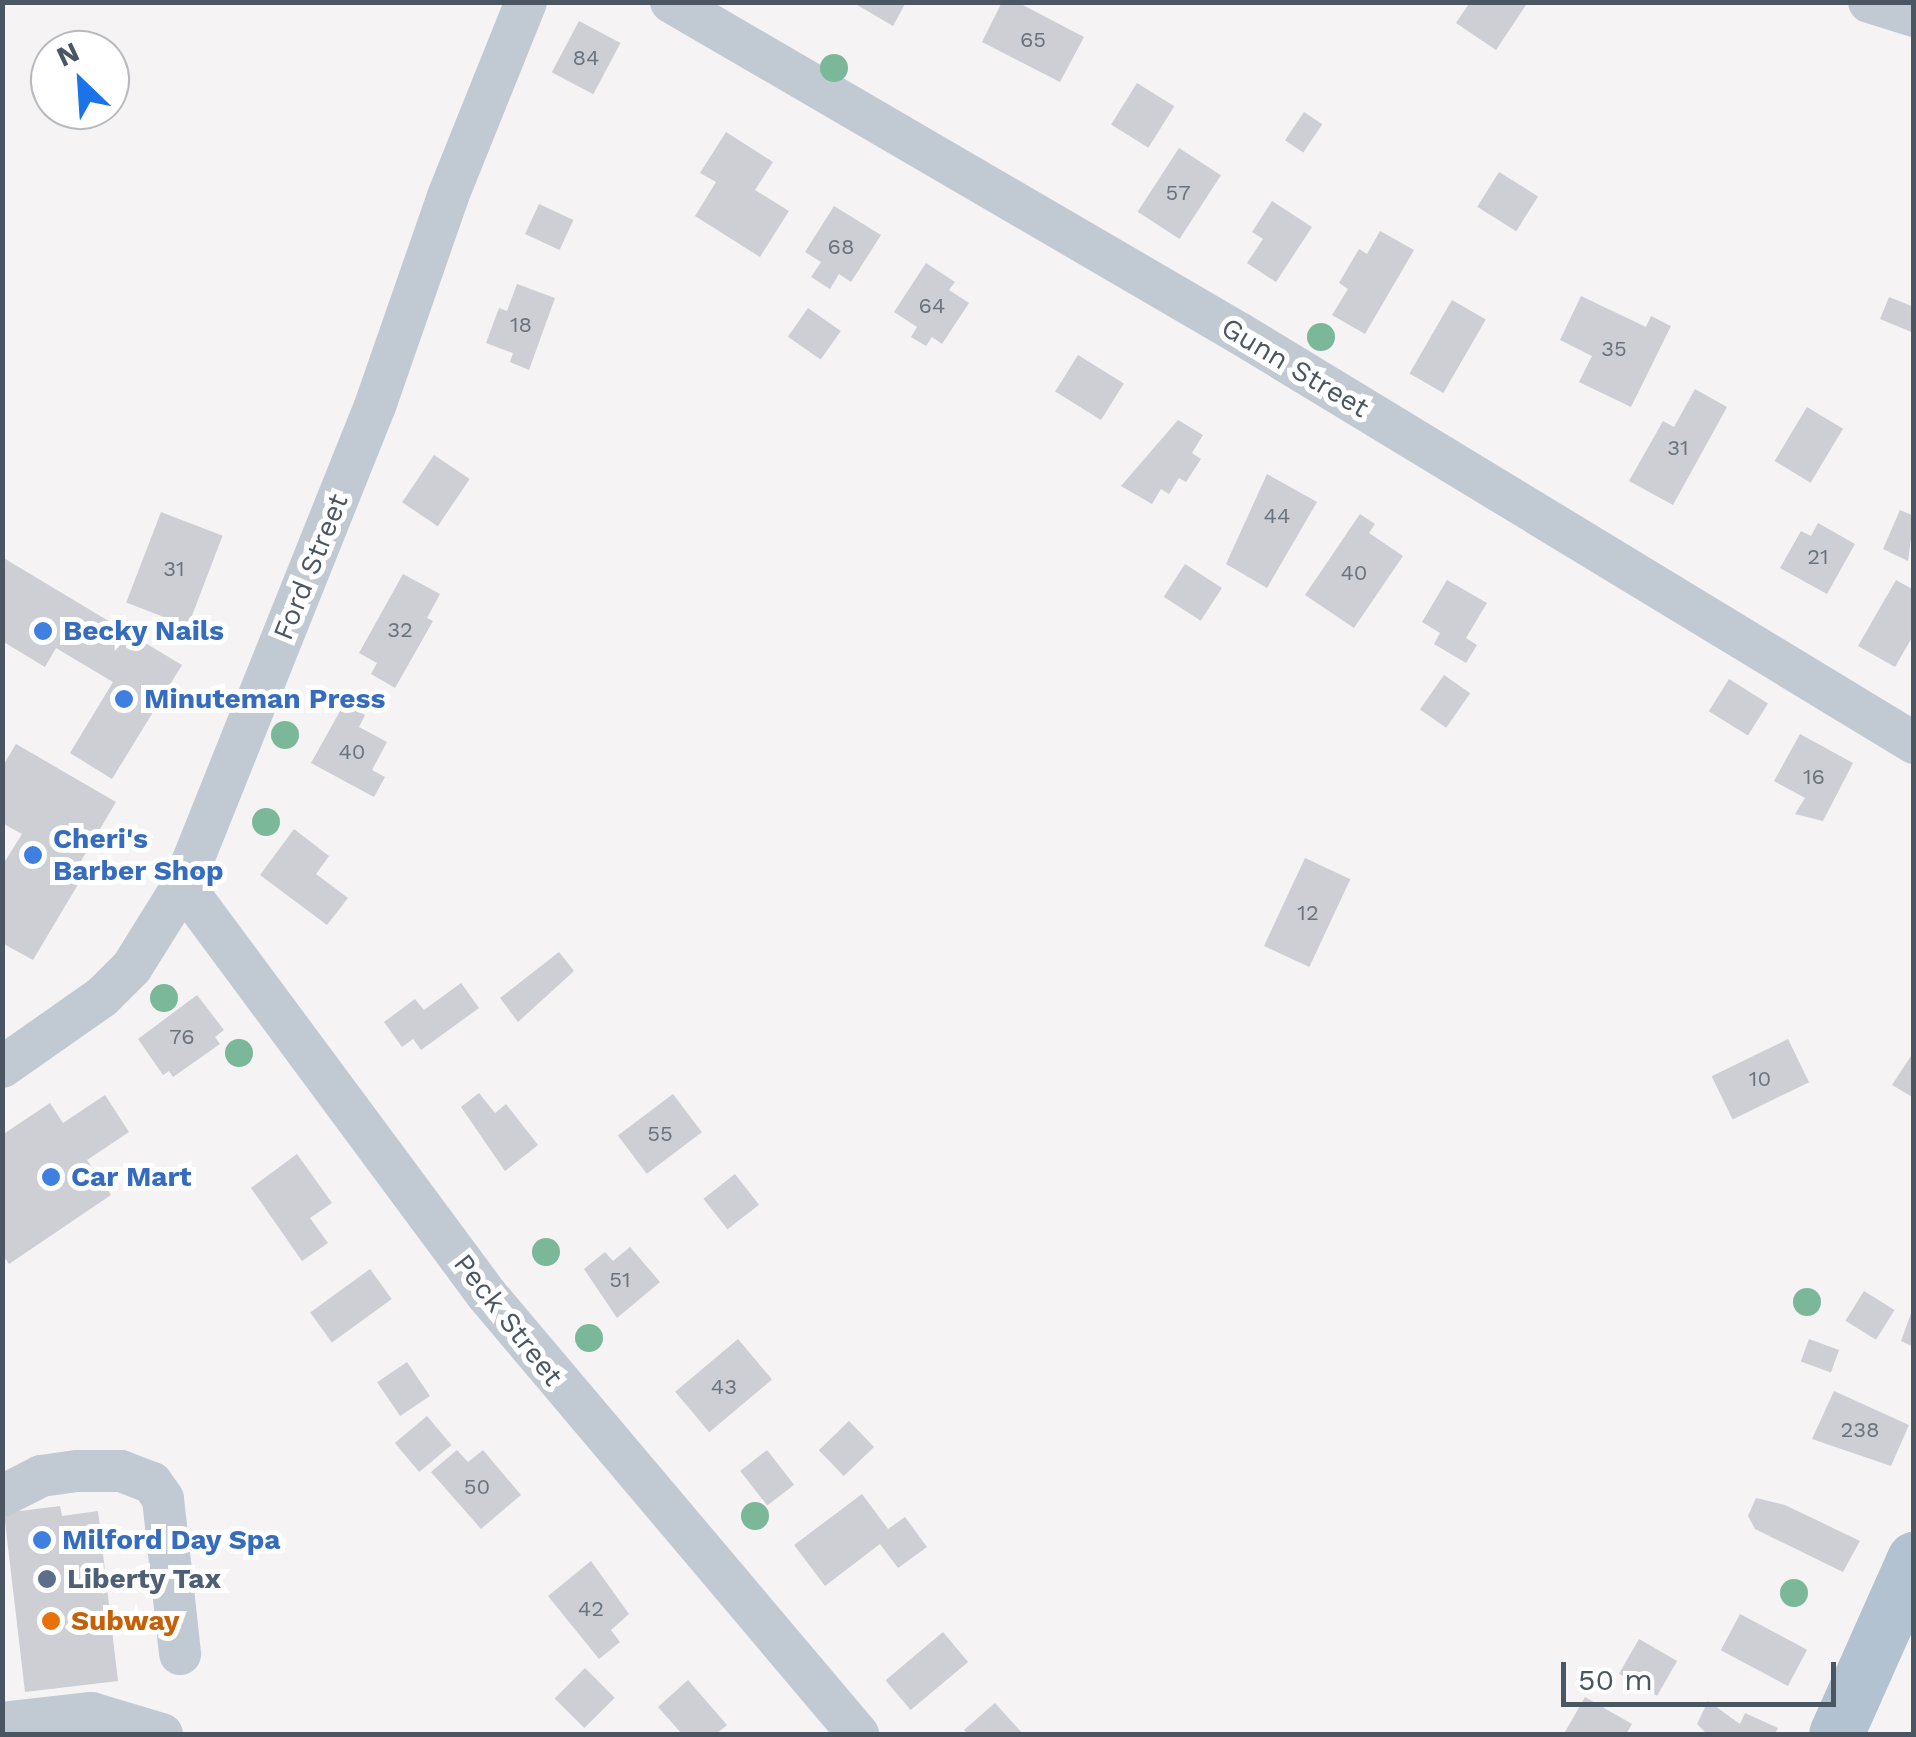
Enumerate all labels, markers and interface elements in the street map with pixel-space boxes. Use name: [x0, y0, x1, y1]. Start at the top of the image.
house number: 65: [1020, 27, 1046, 53]
north arrow: [30, 30, 130, 130]
text: N: [52, 35, 84, 74]
house number: 84: [573, 45, 599, 71]
house number: 57: [1165, 180, 1191, 206]
house number: 68: [828, 234, 854, 260]
house number: 64: [919, 293, 945, 319]
street label: Gunn Street: [1215, 311, 1375, 425]
house number: 18: [510, 312, 532, 338]
house number: 35: [1601, 336, 1627, 362]
house number: 31: [1667, 435, 1689, 461]
street label: Ford Street: [266, 489, 356, 645]
house number: 44: [1264, 503, 1290, 529]
house number: 21: [1807, 544, 1829, 570]
house number: 31: [163, 556, 185, 582]
house number: 40: [1340, 560, 1368, 586]
place label: Becky Nails: [63, 614, 225, 648]
house number: 32: [387, 617, 413, 643]
marker: Becky Nails: [32, 620, 54, 642]
place label: Minuteman Press: [144, 682, 385, 716]
marker: Minuteman Press: [113, 688, 135, 710]
house number: 40: [338, 739, 366, 765]
house number: 16: [1803, 764, 1825, 790]
place label: Cheri's Barber Shop: [53, 822, 224, 888]
marker: Cheri's Barber Shop: [22, 844, 44, 866]
house number: 12: [1297, 900, 1319, 926]
house number: 76: [169, 1024, 195, 1050]
house number: 10: [1749, 1066, 1771, 1092]
house number: 55: [647, 1121, 673, 1147]
place label: Car Mart: [71, 1160, 192, 1194]
marker: Car Mart: [40, 1166, 62, 1188]
street label: Peck Street: [446, 1247, 570, 1393]
house number: 51: [609, 1267, 631, 1293]
house number: 43: [711, 1374, 737, 1400]
house number: 238: [1840, 1417, 1880, 1443]
house number: 50: [464, 1474, 490, 1500]
place label: Milford Day Spa: [62, 1523, 281, 1557]
marker: Milford Day Spa: [31, 1529, 53, 1551]
place label: Liberty Tax: [67, 1562, 222, 1596]
marker: Liberty Tax: [36, 1568, 58, 1590]
house number: 42: [578, 1596, 604, 1622]
place label: Subway: [71, 1604, 180, 1638]
marker: Subway: [40, 1610, 62, 1632]
scale bar: [1566, 1642, 1841, 1704]
text: 50 m: [1578, 1662, 1653, 1697]

